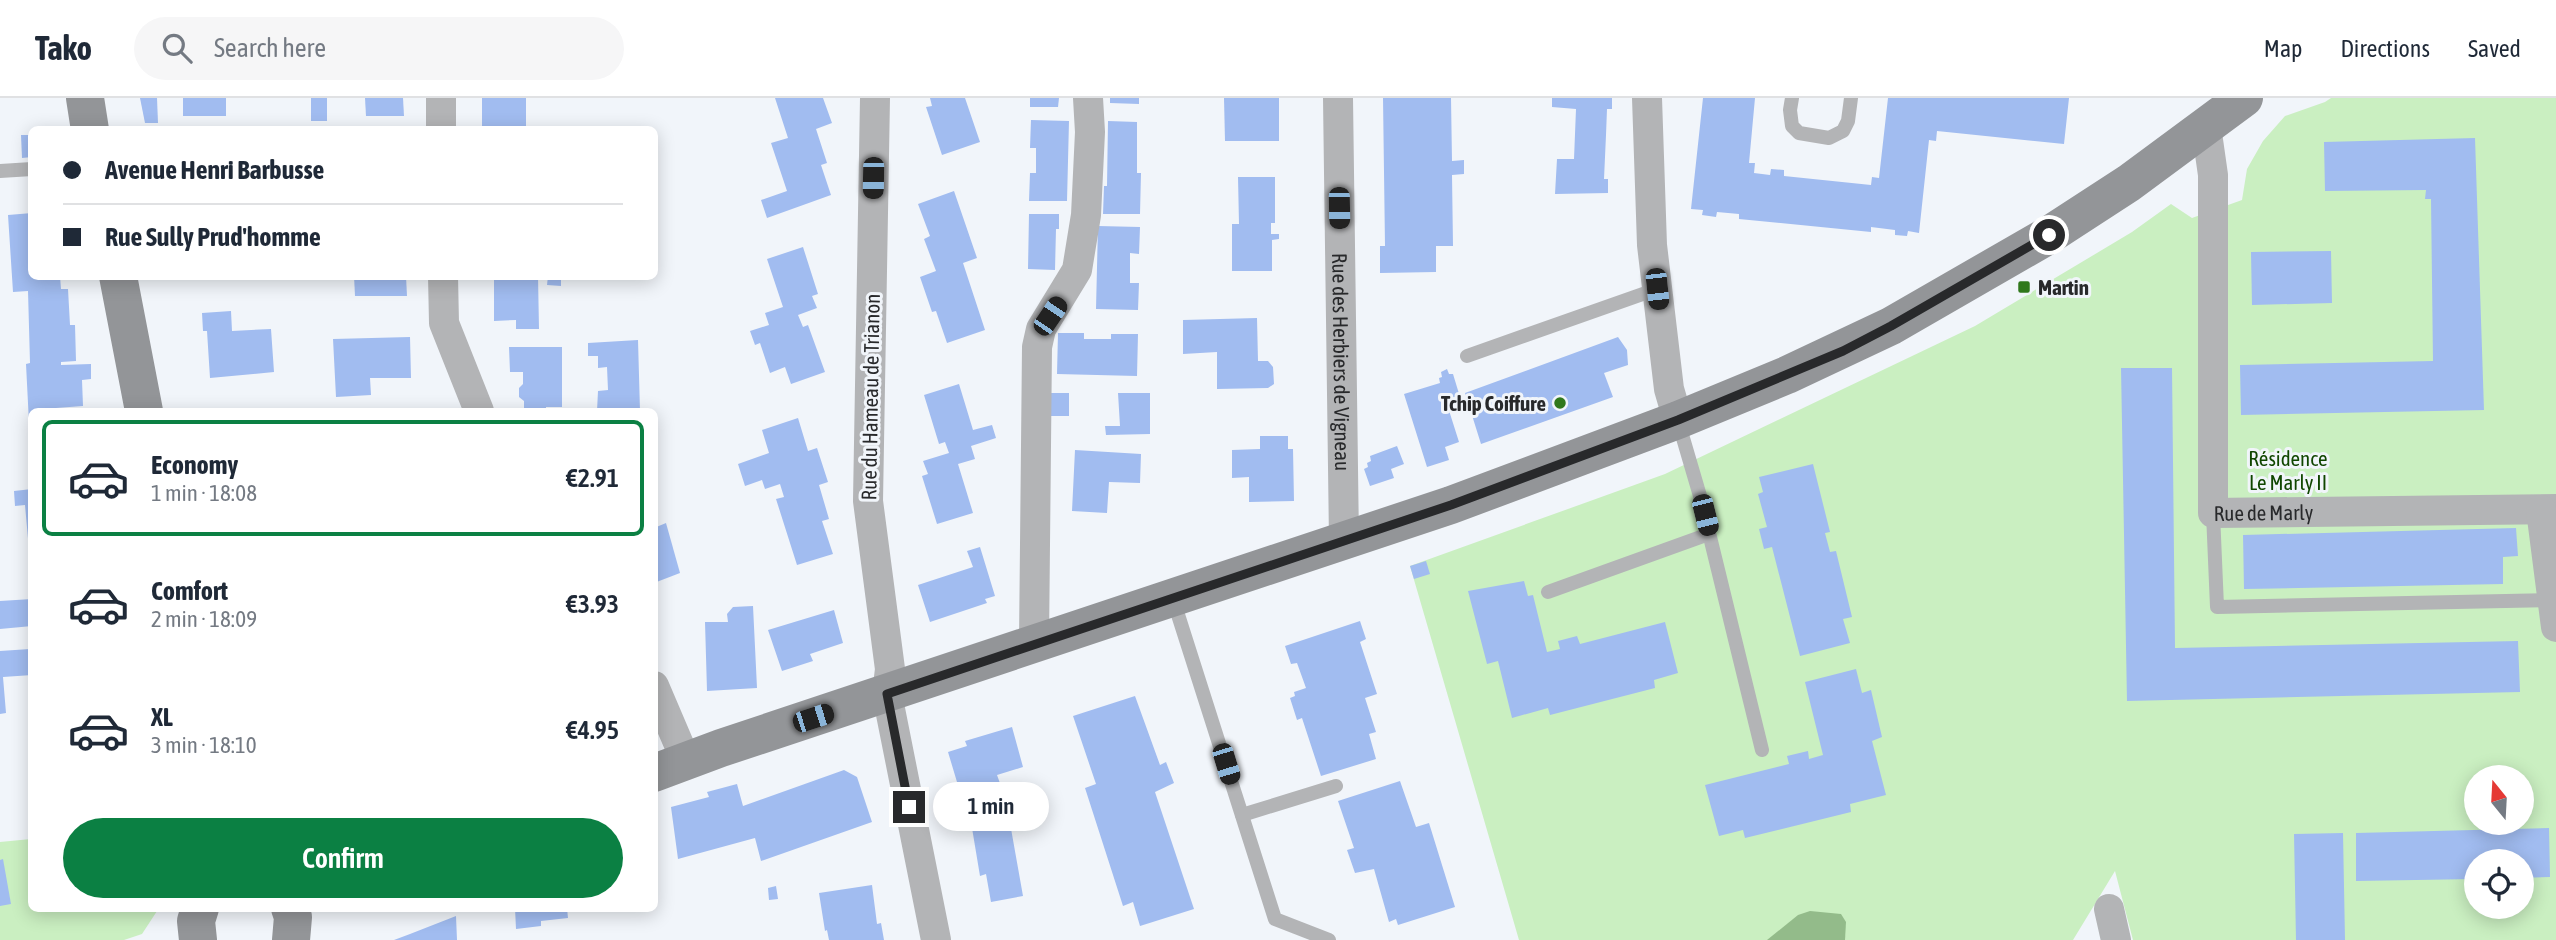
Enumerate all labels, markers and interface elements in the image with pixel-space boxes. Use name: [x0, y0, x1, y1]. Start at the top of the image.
search box: [134, 17, 624, 80]
text: Tako: [35, 29, 92, 67]
icon: search: [158, 29, 196, 67]
text: Search here: [214, 33, 326, 63]
text: Map: [2264, 35, 2302, 62]
text: Directions: [2340, 35, 2430, 62]
text: Saved: [2468, 35, 2521, 62]
text: Avenue Henri Barbusse: [105, 155, 324, 185]
car: [863, 157, 884, 199]
car: [1329, 187, 1350, 229]
route start: [2033, 219, 2065, 251]
text: Rue Sully Prud'homme: [105, 222, 321, 252]
street label: Rue des Herbiers de Vigneau: [1328, 253, 1355, 471]
car: [1645, 267, 1670, 311]
place label: Martin: [2038, 275, 2089, 299]
marker: Martin: [2016, 279, 2032, 295]
street label: Rue du Hameau de Trianon: [856, 293, 884, 501]
car: [1030, 293, 1071, 339]
place label: Tchip Coiffure: [1441, 391, 1546, 415]
marker: Tchip Coiffure: [1552, 395, 1568, 411]
park label: Résidence Le Marly II: [2248, 446, 2328, 494]
icon: car: [67, 447, 130, 510]
text: Economy: [151, 450, 238, 480]
text: €2.91: [566, 463, 619, 493]
text: 1 min · 18:08: [151, 480, 257, 506]
car: [1690, 492, 1721, 538]
street label: Rue de Marly: [2214, 500, 2314, 525]
icon: car: [67, 573, 130, 636]
text: Comfort: [151, 576, 228, 606]
text: €3.93: [566, 589, 619, 619]
text: 2 min · 18:09: [151, 606, 257, 632]
icon: car: [67, 699, 130, 762]
text: XL: [151, 702, 173, 732]
car: [790, 702, 837, 734]
text: €4.95: [566, 715, 619, 745]
text: 3 min · 18:10: [151, 732, 257, 758]
car: [1210, 741, 1243, 787]
north arrow: [2464, 765, 2534, 835]
map controls: [2464, 765, 2534, 919]
callout: 1 min: [934, 782, 1049, 832]
route end: [893, 791, 925, 823]
text: 1 min: [968, 793, 1014, 819]
button: Confirm: [63, 818, 623, 898]
button: locate: [2464, 849, 2534, 919]

